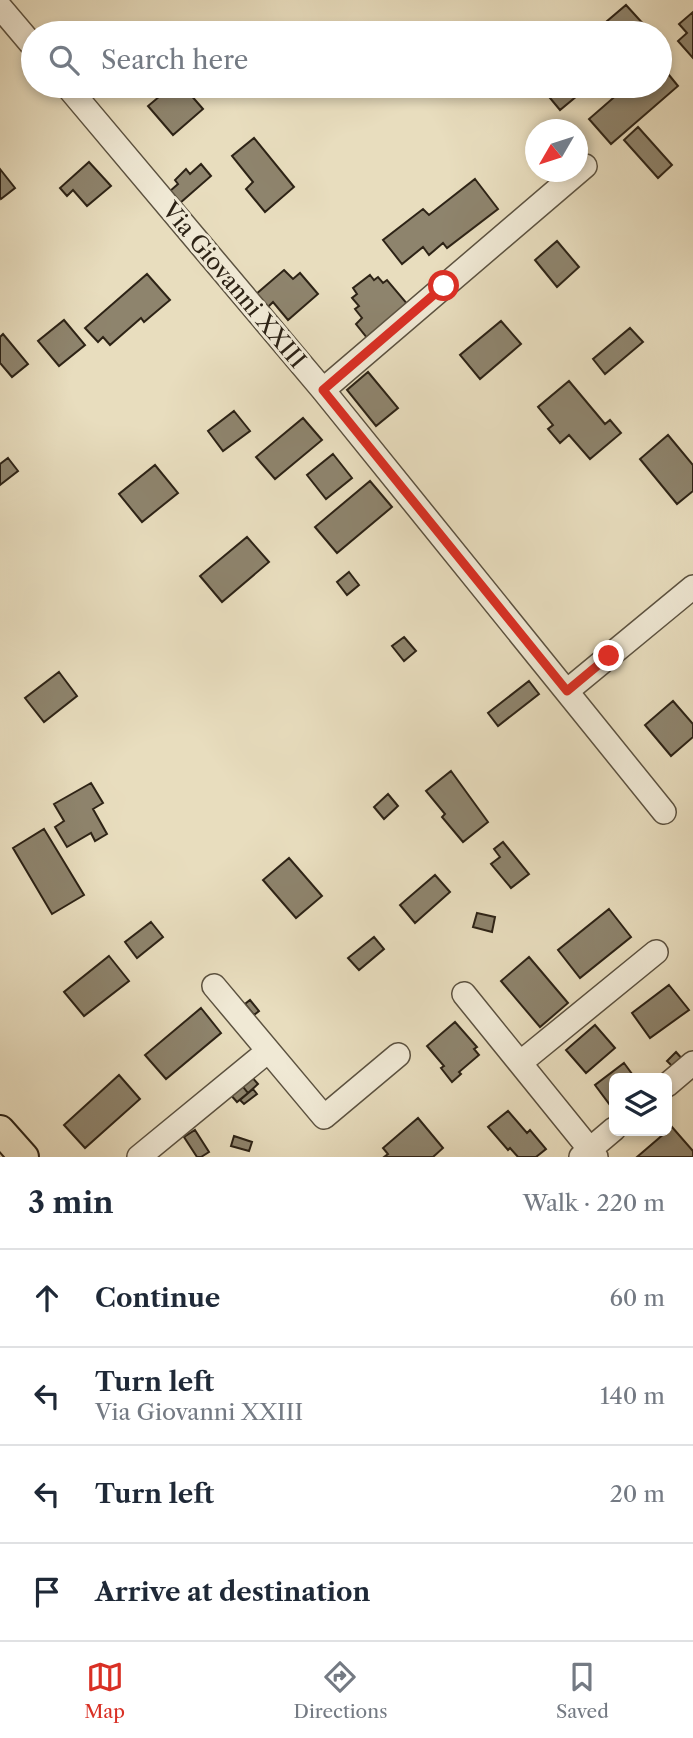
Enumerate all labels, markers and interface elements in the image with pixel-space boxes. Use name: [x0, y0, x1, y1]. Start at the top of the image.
search box: [21, 21, 672, 98]
icon: search: [45, 41, 83, 79]
text: Search here: [101, 44, 248, 76]
north arrow: [525, 119, 588, 182]
street label: Via Giovanni XXIII: [156, 196, 312, 374]
route start: [428, 270, 459, 301]
route end: [593, 640, 624, 671]
map controls: [609, 1073, 672, 1136]
button: layers: [609, 1073, 672, 1136]
text: 3 min: [28, 1184, 114, 1221]
text: Walk · 220 m: [523, 1189, 665, 1217]
icon: ahead: [28, 1279, 66, 1317]
text: Continue: [95, 1282, 220, 1314]
text: 60 m: [609, 1284, 665, 1312]
text: Turn left: [95, 1366, 214, 1398]
icon: left: [28, 1377, 66, 1415]
text: 140 m: [600, 1382, 665, 1410]
text: Via Giovanni XXIII: [95, 1398, 303, 1426]
icon: left: [28, 1475, 66, 1513]
text: Turn left: [95, 1478, 214, 1510]
text: 20 m: [610, 1480, 665, 1508]
icon: arrive: [28, 1573, 66, 1611]
text: Arrive at destination: [95, 1576, 370, 1608]
tab: Map: [84, 1658, 125, 1723]
tab: Directions: [294, 1658, 387, 1723]
tab: Saved: [556, 1658, 609, 1723]

